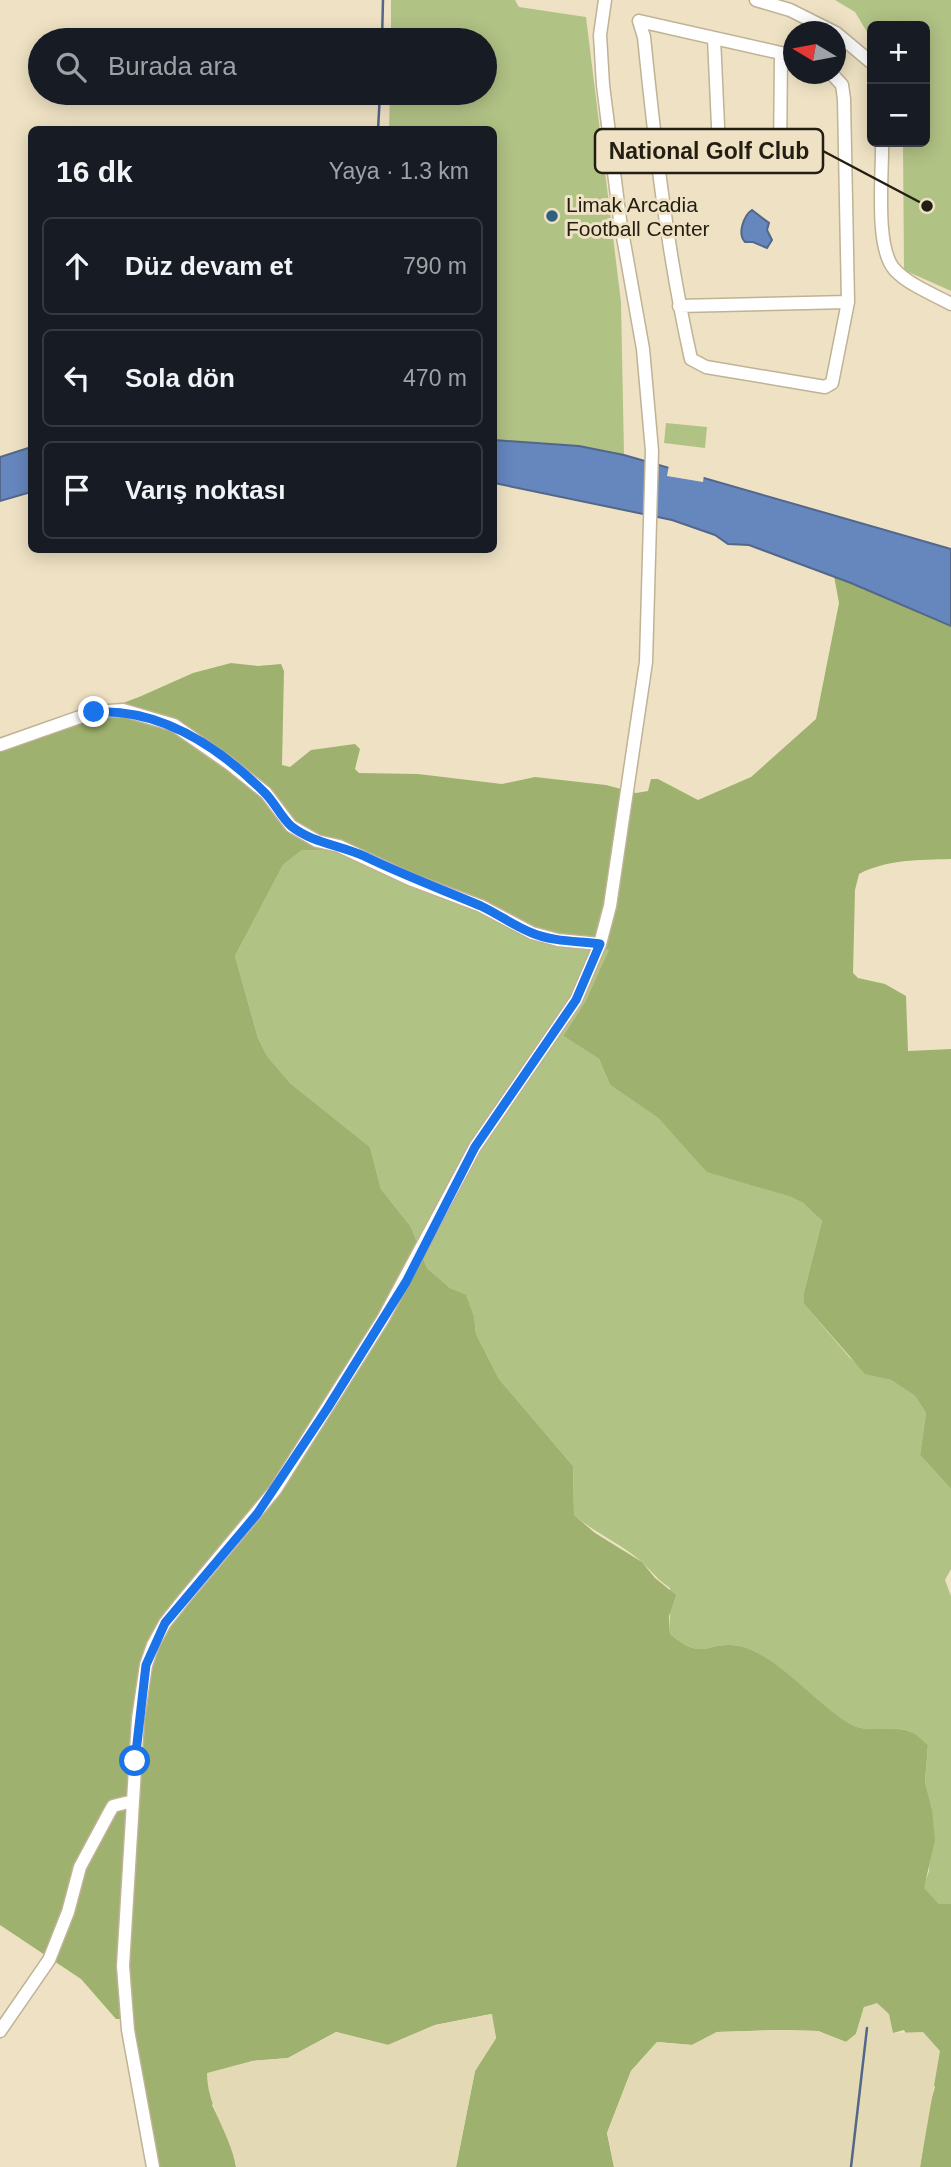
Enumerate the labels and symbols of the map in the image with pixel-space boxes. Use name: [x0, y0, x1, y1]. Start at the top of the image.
north arrow: [783, 21, 846, 84]
callout: National Golf Club: [595, 129, 823, 173]
text: National Golf Club: [609, 138, 809, 164]
place label: Limak Arcadia Football Center: [566, 193, 710, 240]
marker: Limak Arcadia Football Center: [544, 208, 560, 224]
route end: [78, 696, 109, 727]
route start: [119, 1745, 150, 1776]

